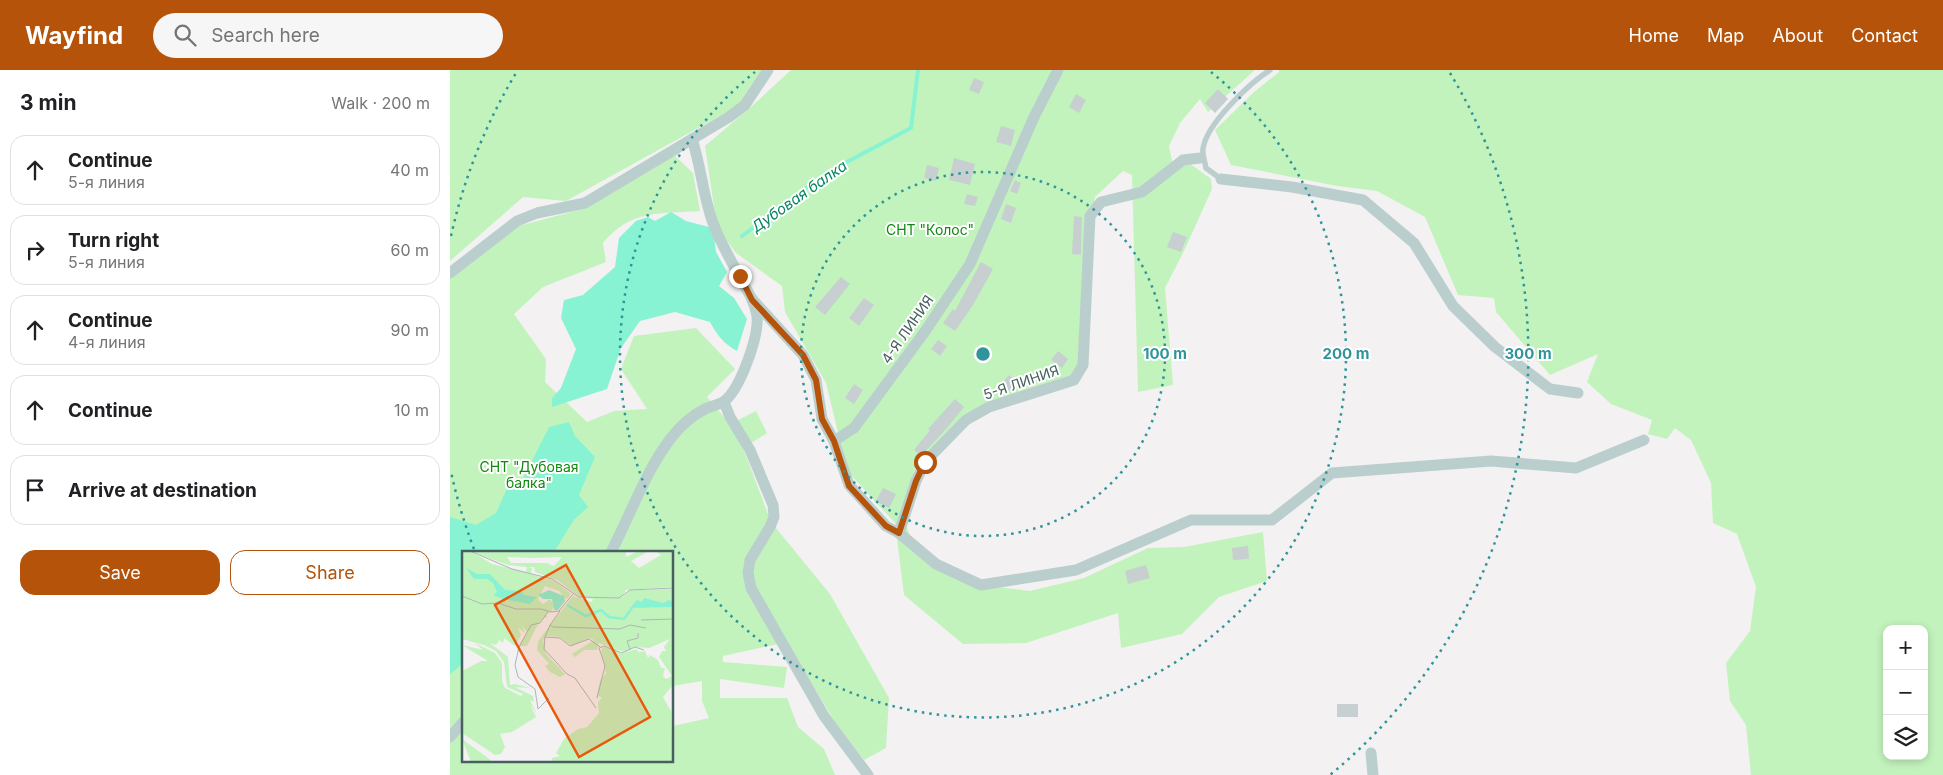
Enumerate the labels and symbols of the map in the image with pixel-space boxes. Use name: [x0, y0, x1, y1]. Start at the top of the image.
water label: Дубовая балка: [746, 156, 851, 237]
park label: СНТ "Колос": [886, 221, 974, 238]
route end: [729, 265, 752, 288]
street label: 4-Я ЛИНИЯ: [877, 292, 937, 366]
text: 100 m: [1143, 344, 1187, 363]
text: 200 m: [1323, 344, 1369, 363]
text: 300 m: [1504, 344, 1552, 363]
centre of rings: [974, 345, 992, 363]
street label: 5-Я ЛИНИЯ: [981, 361, 1061, 403]
route start: [914, 451, 937, 474]
park label: СНТ "Дубовая балка": [479, 458, 579, 491]
inset map: [462, 551, 674, 762]

